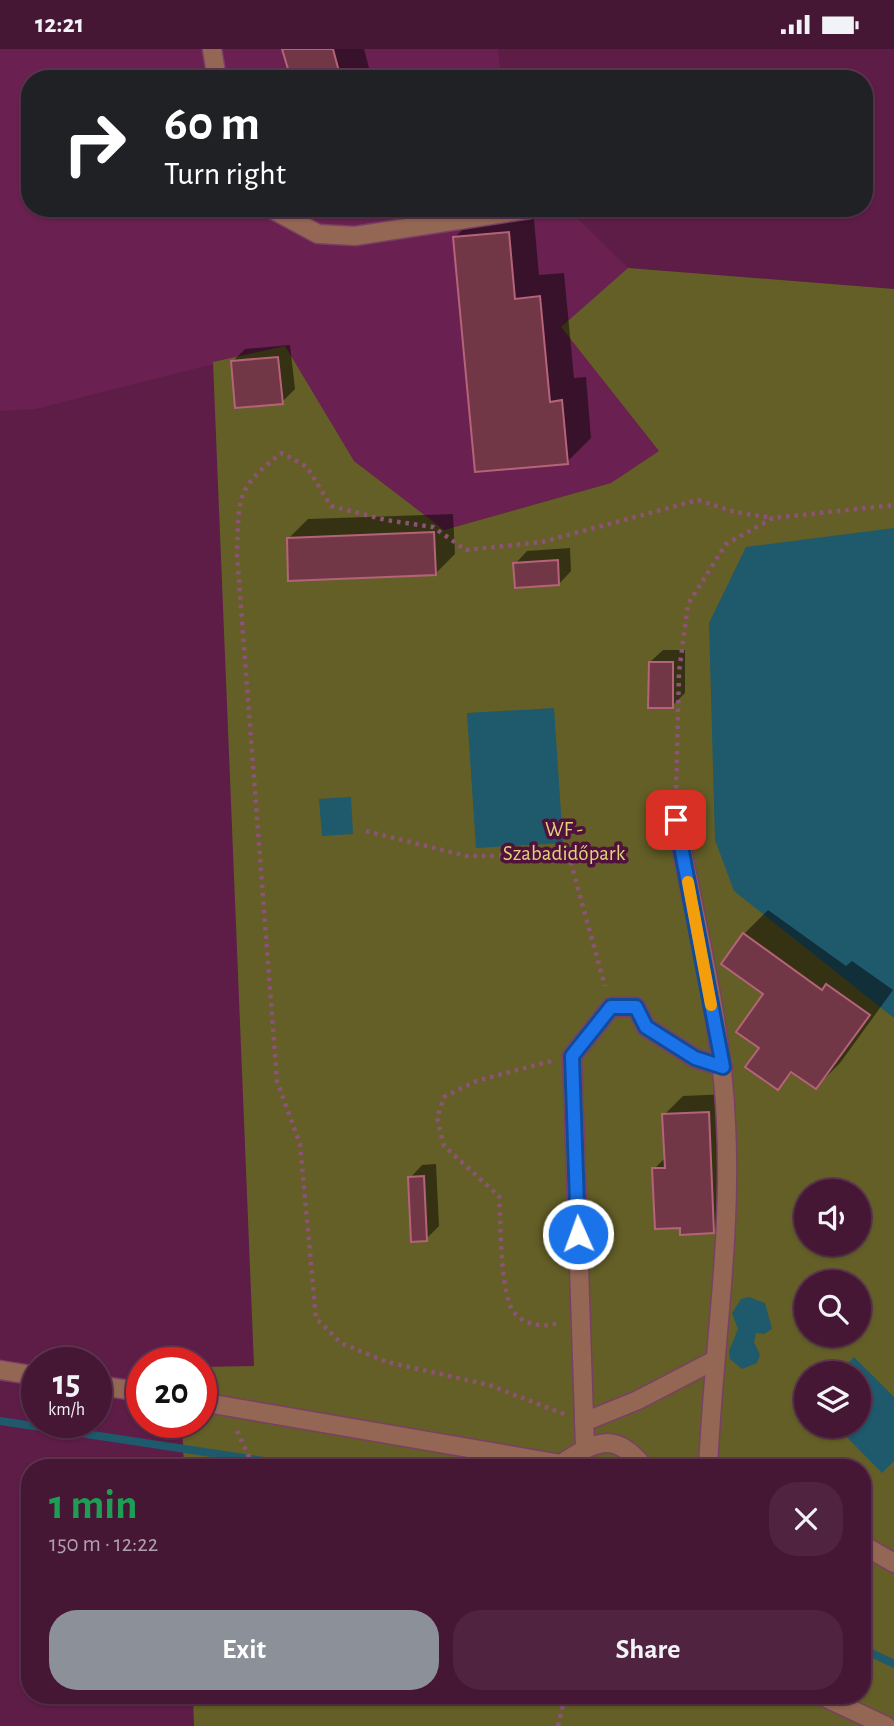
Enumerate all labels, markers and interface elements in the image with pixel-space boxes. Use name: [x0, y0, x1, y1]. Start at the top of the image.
text: 12:21: [35, 11, 84, 37]
icon: right: [49, 98, 140, 189]
text: 60 m: [164, 100, 260, 149]
text: Turn right: [164, 158, 286, 190]
pin: [646, 790, 706, 850]
icon: arrive: [657, 801, 695, 839]
park label: WF - Szabadidőpark: [503, 819, 626, 864]
map controls: [794, 1179, 871, 1438]
button: sound: [794, 1179, 871, 1256]
position arrow: [541, 1197, 615, 1271]
button: search: [794, 1270, 871, 1347]
speed limit sign: 20: [126, 1347, 217, 1438]
button: layers: [794, 1361, 871, 1438]
text: 15: [53, 1366, 80, 1401]
text: km/h: [48, 1401, 85, 1419]
button: close: [769, 1482, 843, 1556]
text: 1 min: [49, 1484, 138, 1526]
text: 150 m · 12:22: [49, 1533, 158, 1556]
button: Exit: [49, 1610, 439, 1690]
button: Share: [453, 1610, 843, 1690]

